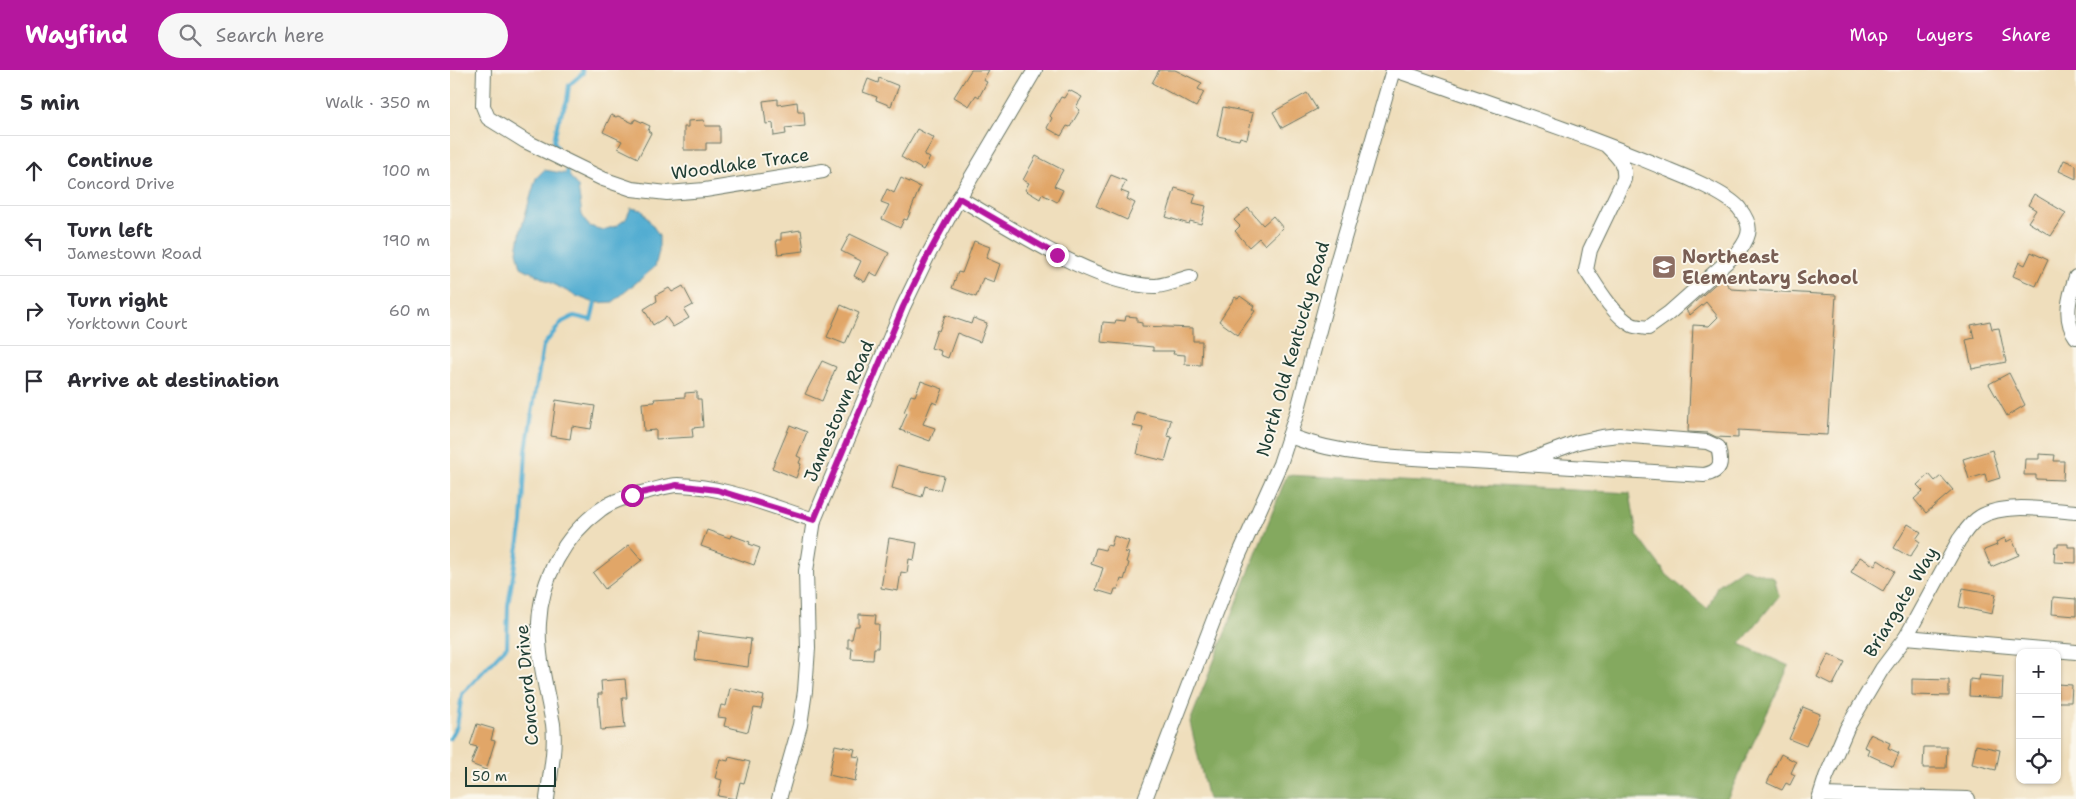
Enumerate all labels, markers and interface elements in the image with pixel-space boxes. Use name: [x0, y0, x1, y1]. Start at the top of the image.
search box: [158, 13, 508, 58]
text: Wayfind: [25, 19, 128, 51]
icon: search: [176, 21, 204, 49]
text: Search here: [216, 23, 324, 48]
text: Map: [1850, 23, 1888, 47]
text: Layers: [1916, 23, 1973, 47]
text: Share: [2001, 23, 2051, 47]
text: 5 min: [20, 89, 80, 117]
text: Walk · 350 m: [325, 92, 430, 113]
street label: Woodlake Trace: [669, 142, 811, 186]
text: Continue: [67, 148, 153, 173]
icon: ahead: [20, 157, 48, 185]
text: 100 m: [382, 160, 430, 181]
text: Concord Drive: [67, 173, 175, 194]
text: Turn left: [67, 218, 153, 243]
icon: left: [20, 227, 48, 255]
text: 190 m: [383, 230, 430, 251]
street label: North Old Kentucky Road: [1251, 239, 1335, 459]
text: Jamestown Road: [67, 243, 202, 264]
route end: [1046, 244, 1069, 267]
place label: Northeast Elementary School: [1682, 245, 1858, 290]
school or university icon: Northeast Elementary School: [1651, 254, 1677, 280]
text: Turn right: [67, 288, 168, 313]
icon: right: [20, 297, 48, 325]
text: 60 m: [389, 300, 430, 321]
text: Yorktown Court: [67, 313, 188, 334]
street label: Jamestown Road: [798, 337, 880, 485]
icon: arrive: [20, 367, 48, 395]
text: Arrive at destination: [67, 368, 279, 393]
route start: [621, 484, 644, 507]
street label: Briargate Way: [1858, 542, 1944, 662]
street label: Concord Drive: [510, 624, 544, 746]
map controls: [2016, 649, 2061, 784]
button: +: [2016, 649, 2061, 694]
button: −: [2016, 694, 2061, 739]
button: locate: [2016, 739, 2061, 784]
scale bar: [465, 764, 556, 787]
text: 50 m: [472, 767, 507, 785]

